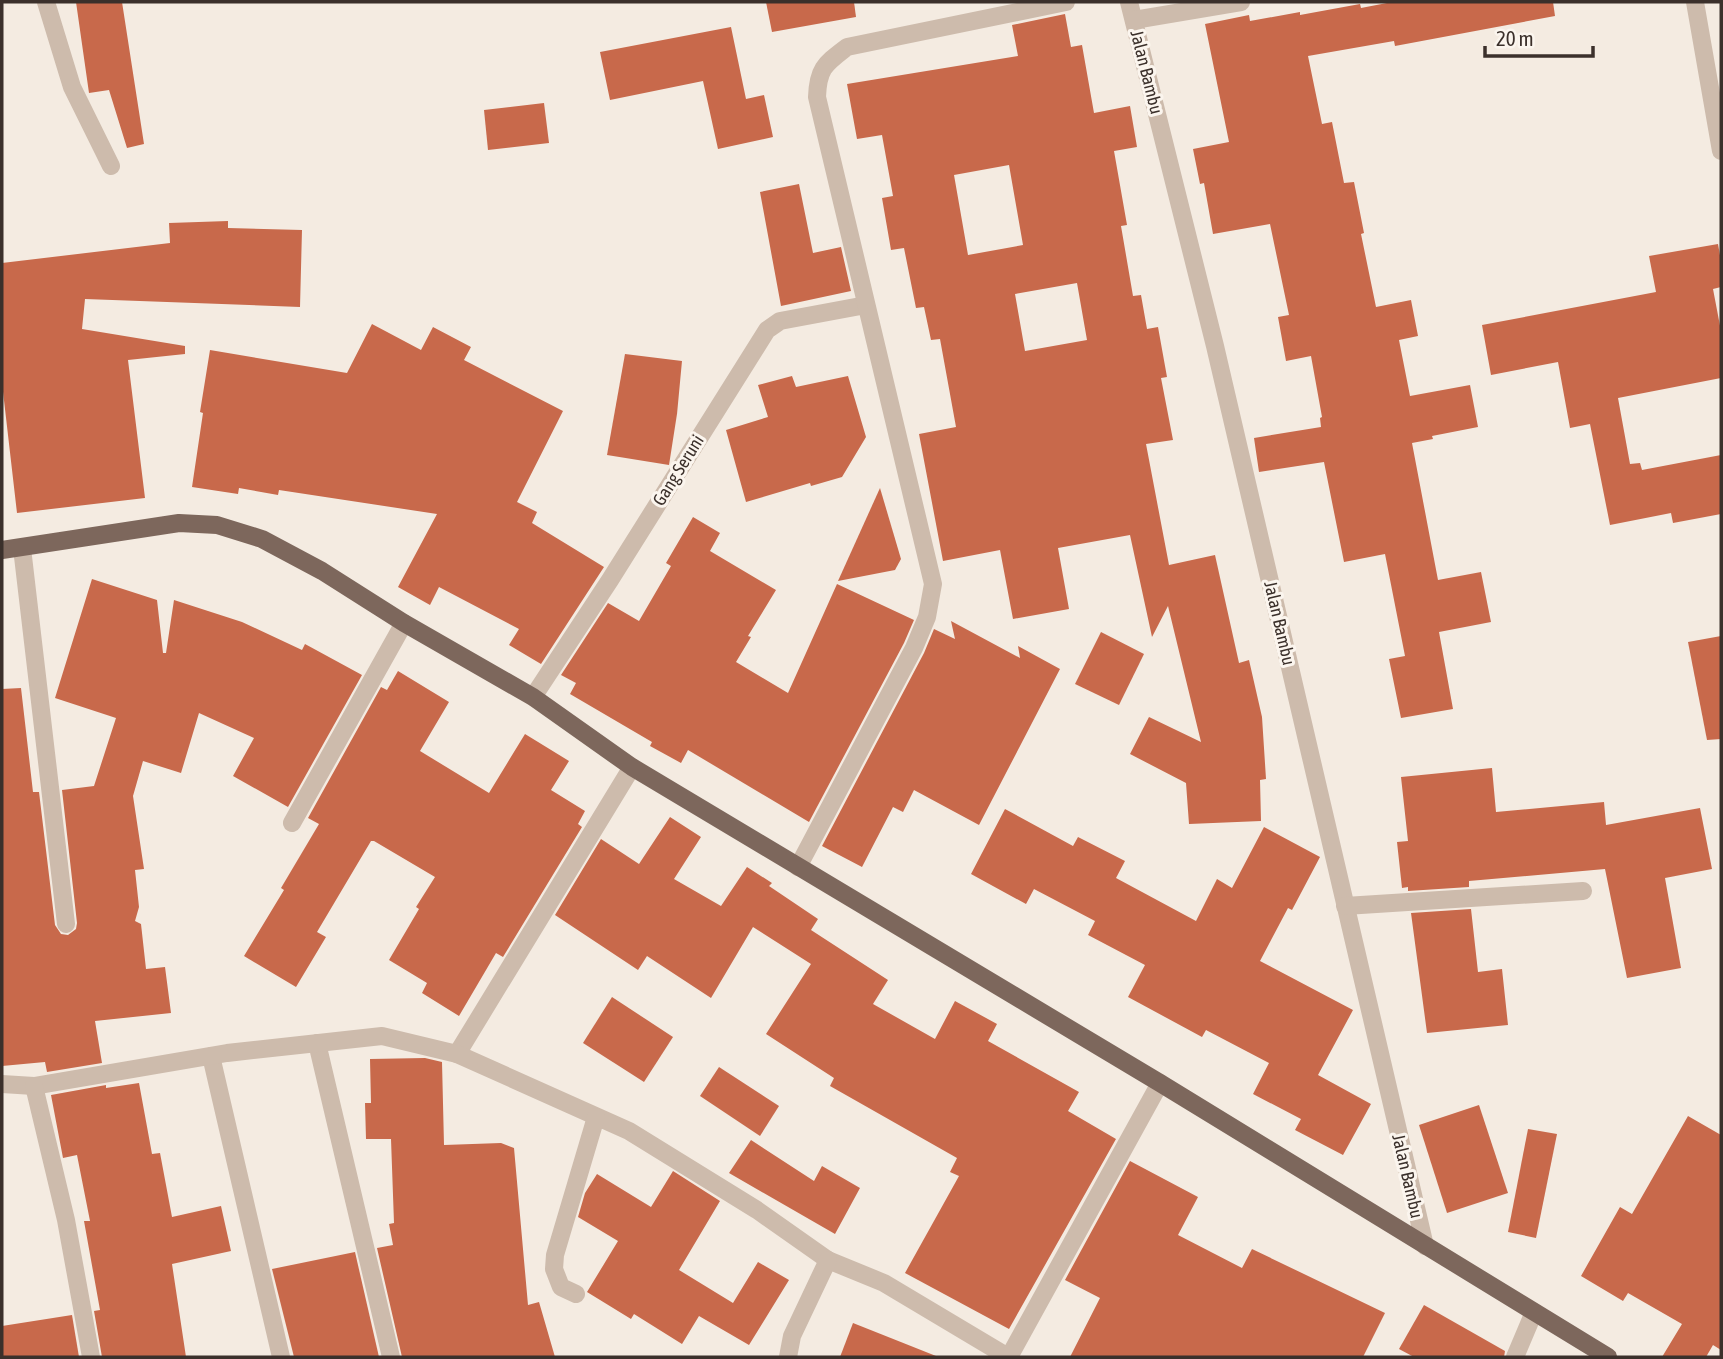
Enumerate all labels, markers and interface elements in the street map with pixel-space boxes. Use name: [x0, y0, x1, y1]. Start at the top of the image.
scale bar: [1485, 14, 1594, 58]
text: 20 m: [1496, 26, 1534, 50]
street label: Jalan Bambu: [1126, 28, 1168, 116]
street label: Gang Seruni: [648, 431, 708, 509]
street label: Jalan Bambu: [1260, 579, 1300, 667]
street label: Jalan Bambu: [1388, 1132, 1428, 1220]

